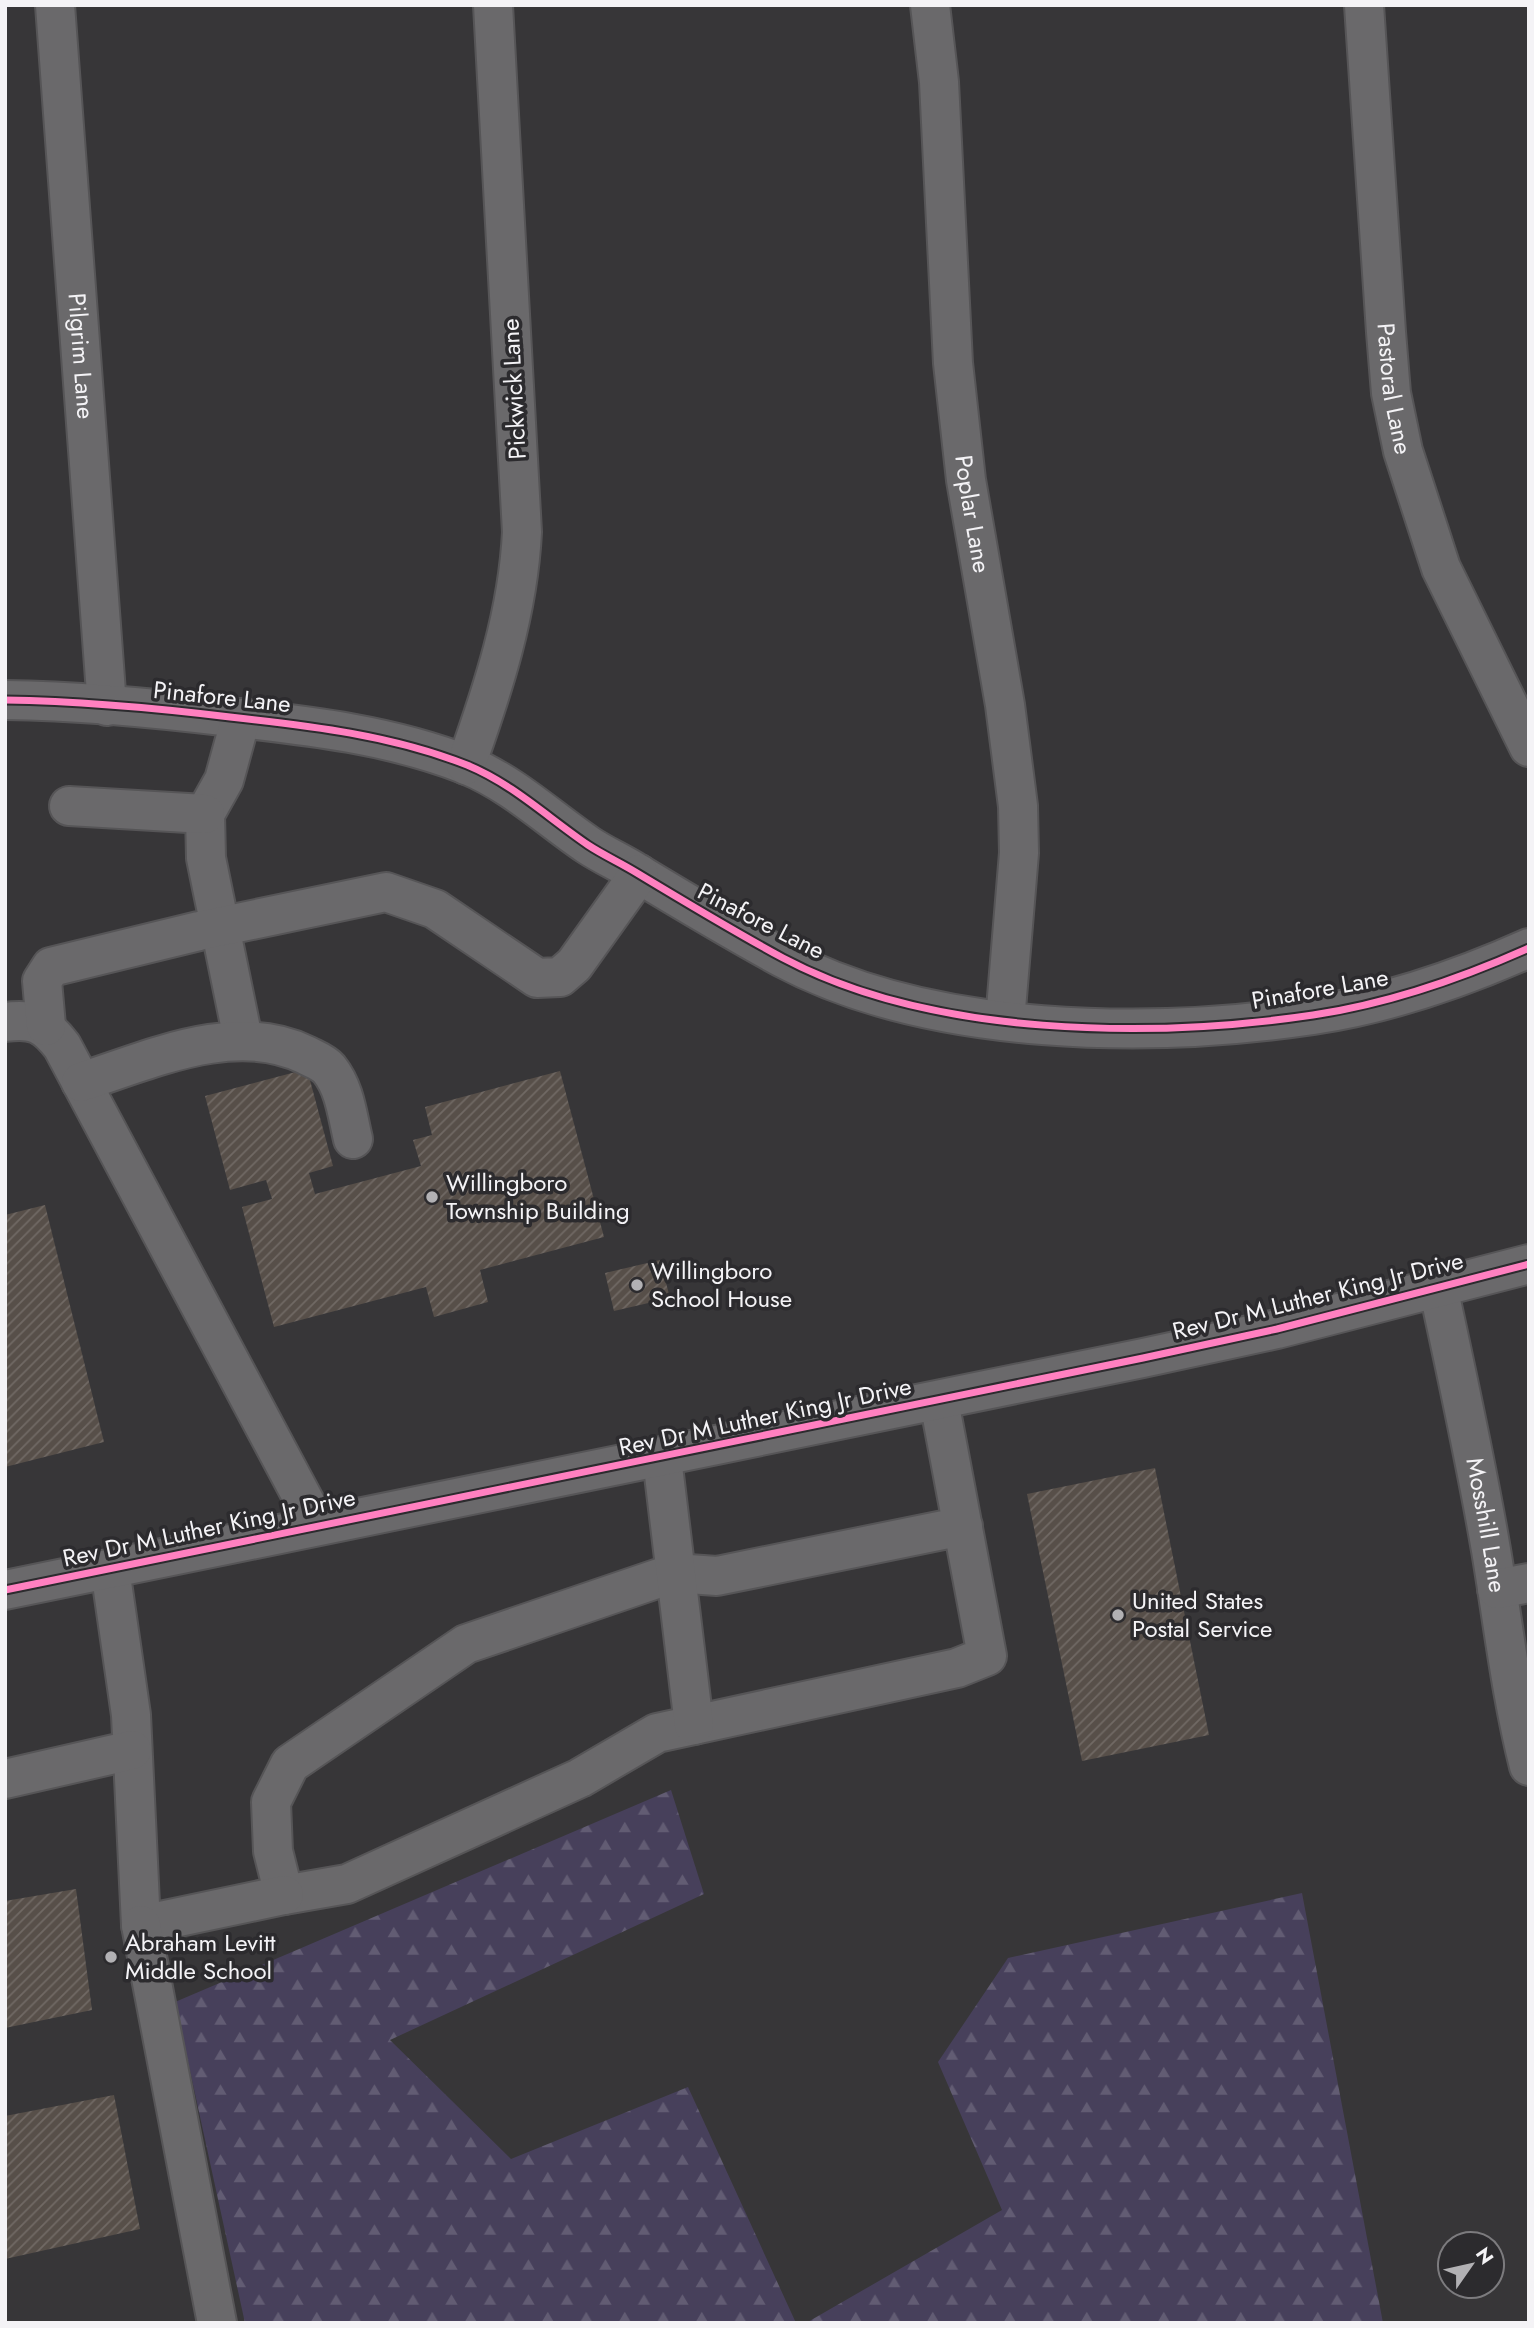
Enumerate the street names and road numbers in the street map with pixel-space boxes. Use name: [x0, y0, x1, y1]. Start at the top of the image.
street label: Pilgrim Lane: [59, 292, 104, 420]
street label: Pickwick Lane: [492, 318, 535, 460]
street label: Pastoral Lane: [1368, 322, 1421, 457]
street label: Poplar Lane: [946, 453, 1000, 575]
street label: Pinafore Lane: [151, 672, 293, 721]
street label: Pinafore Lane: [692, 874, 831, 968]
street label: Pinafore Lane: [1249, 959, 1391, 1018]
street label: Rev Dr M Luther King Jr Drive: [1169, 1242, 1467, 1349]
street label: Rev Dr M Luther King Jr Drive: [615, 1368, 915, 1465]
street label: Mosshill Lane: [1457, 1455, 1515, 1595]
street label: Rev Dr M Luther King Jr Drive: [59, 1479, 359, 1576]

